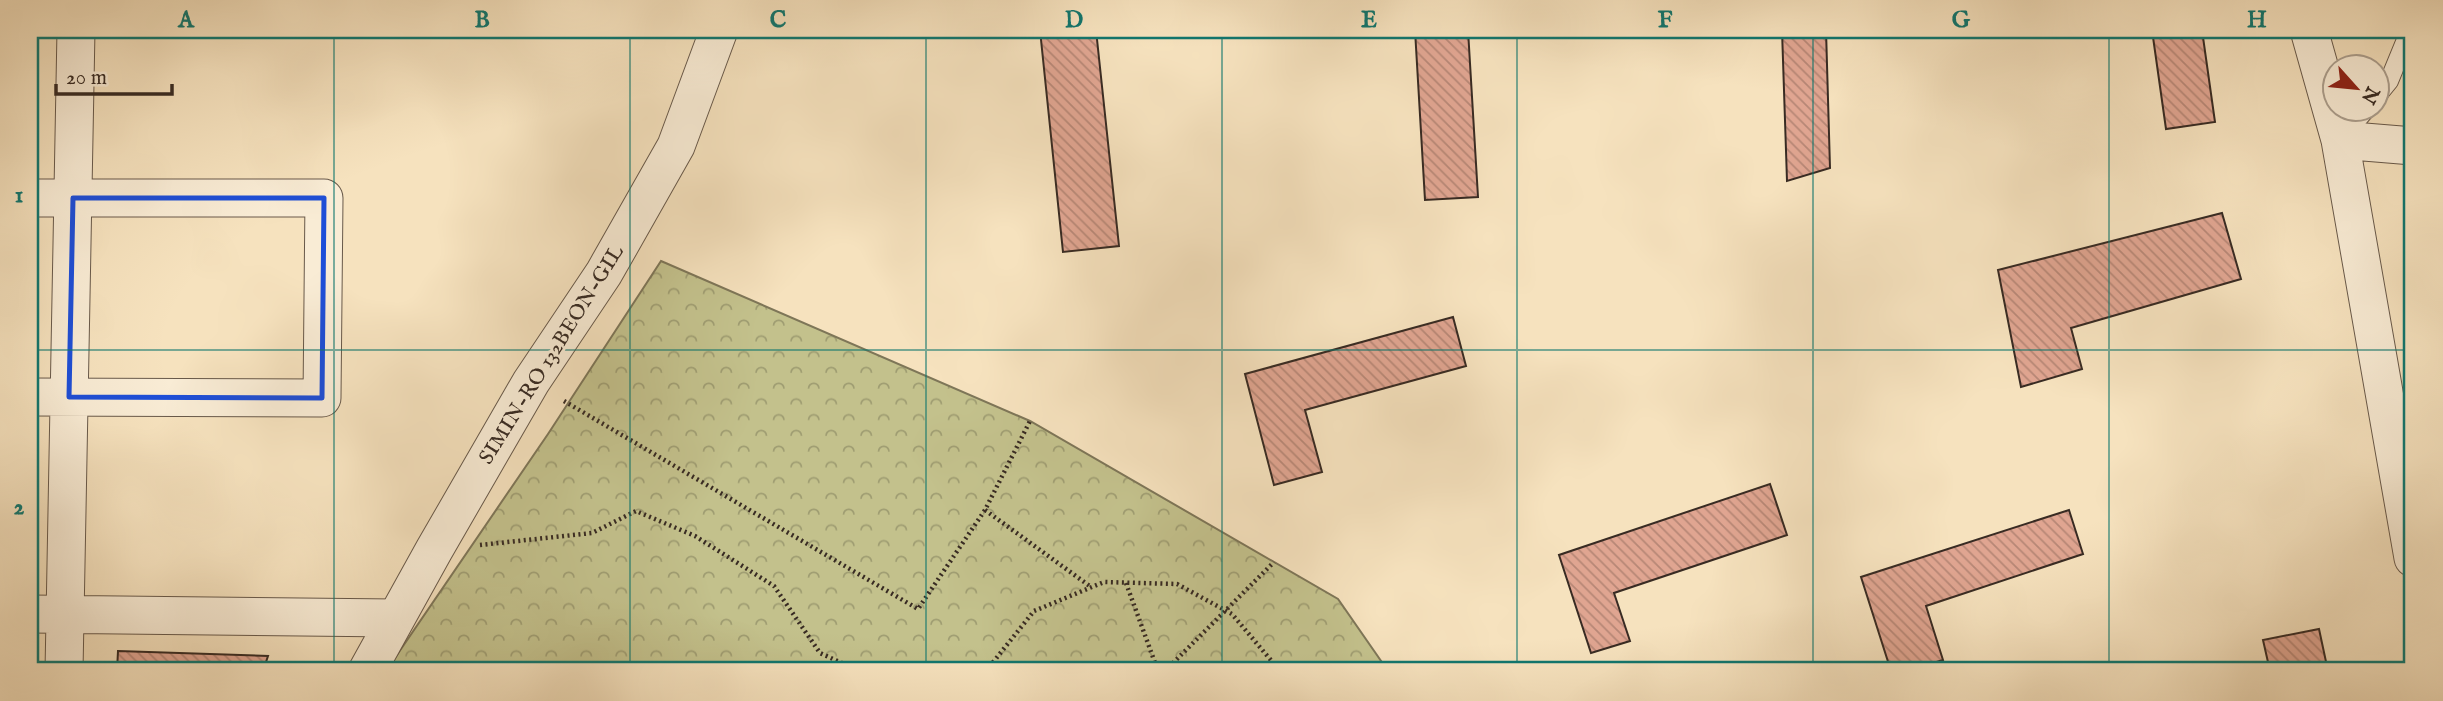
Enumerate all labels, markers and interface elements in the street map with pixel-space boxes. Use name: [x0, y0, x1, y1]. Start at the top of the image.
text: A: [177, 6, 195, 35]
text: B: [474, 6, 490, 35]
text: C: [770, 6, 787, 35]
text: D: [1065, 6, 1083, 35]
text: E: [1361, 6, 1377, 35]
text: F: [1658, 6, 1673, 35]
text: G: [1952, 6, 1971, 35]
text: H: [2247, 6, 2267, 35]
scale bar: [56, 52, 172, 96]
north arrow: [2320, 52, 2390, 122]
text: 20 m: [66, 65, 107, 92]
text: N: [2355, 81, 2384, 108]
text: 1: [15, 181, 23, 210]
street label: SIMIN-RO 132BEON-GIL: [473, 240, 631, 470]
text: 2: [14, 493, 25, 522]

